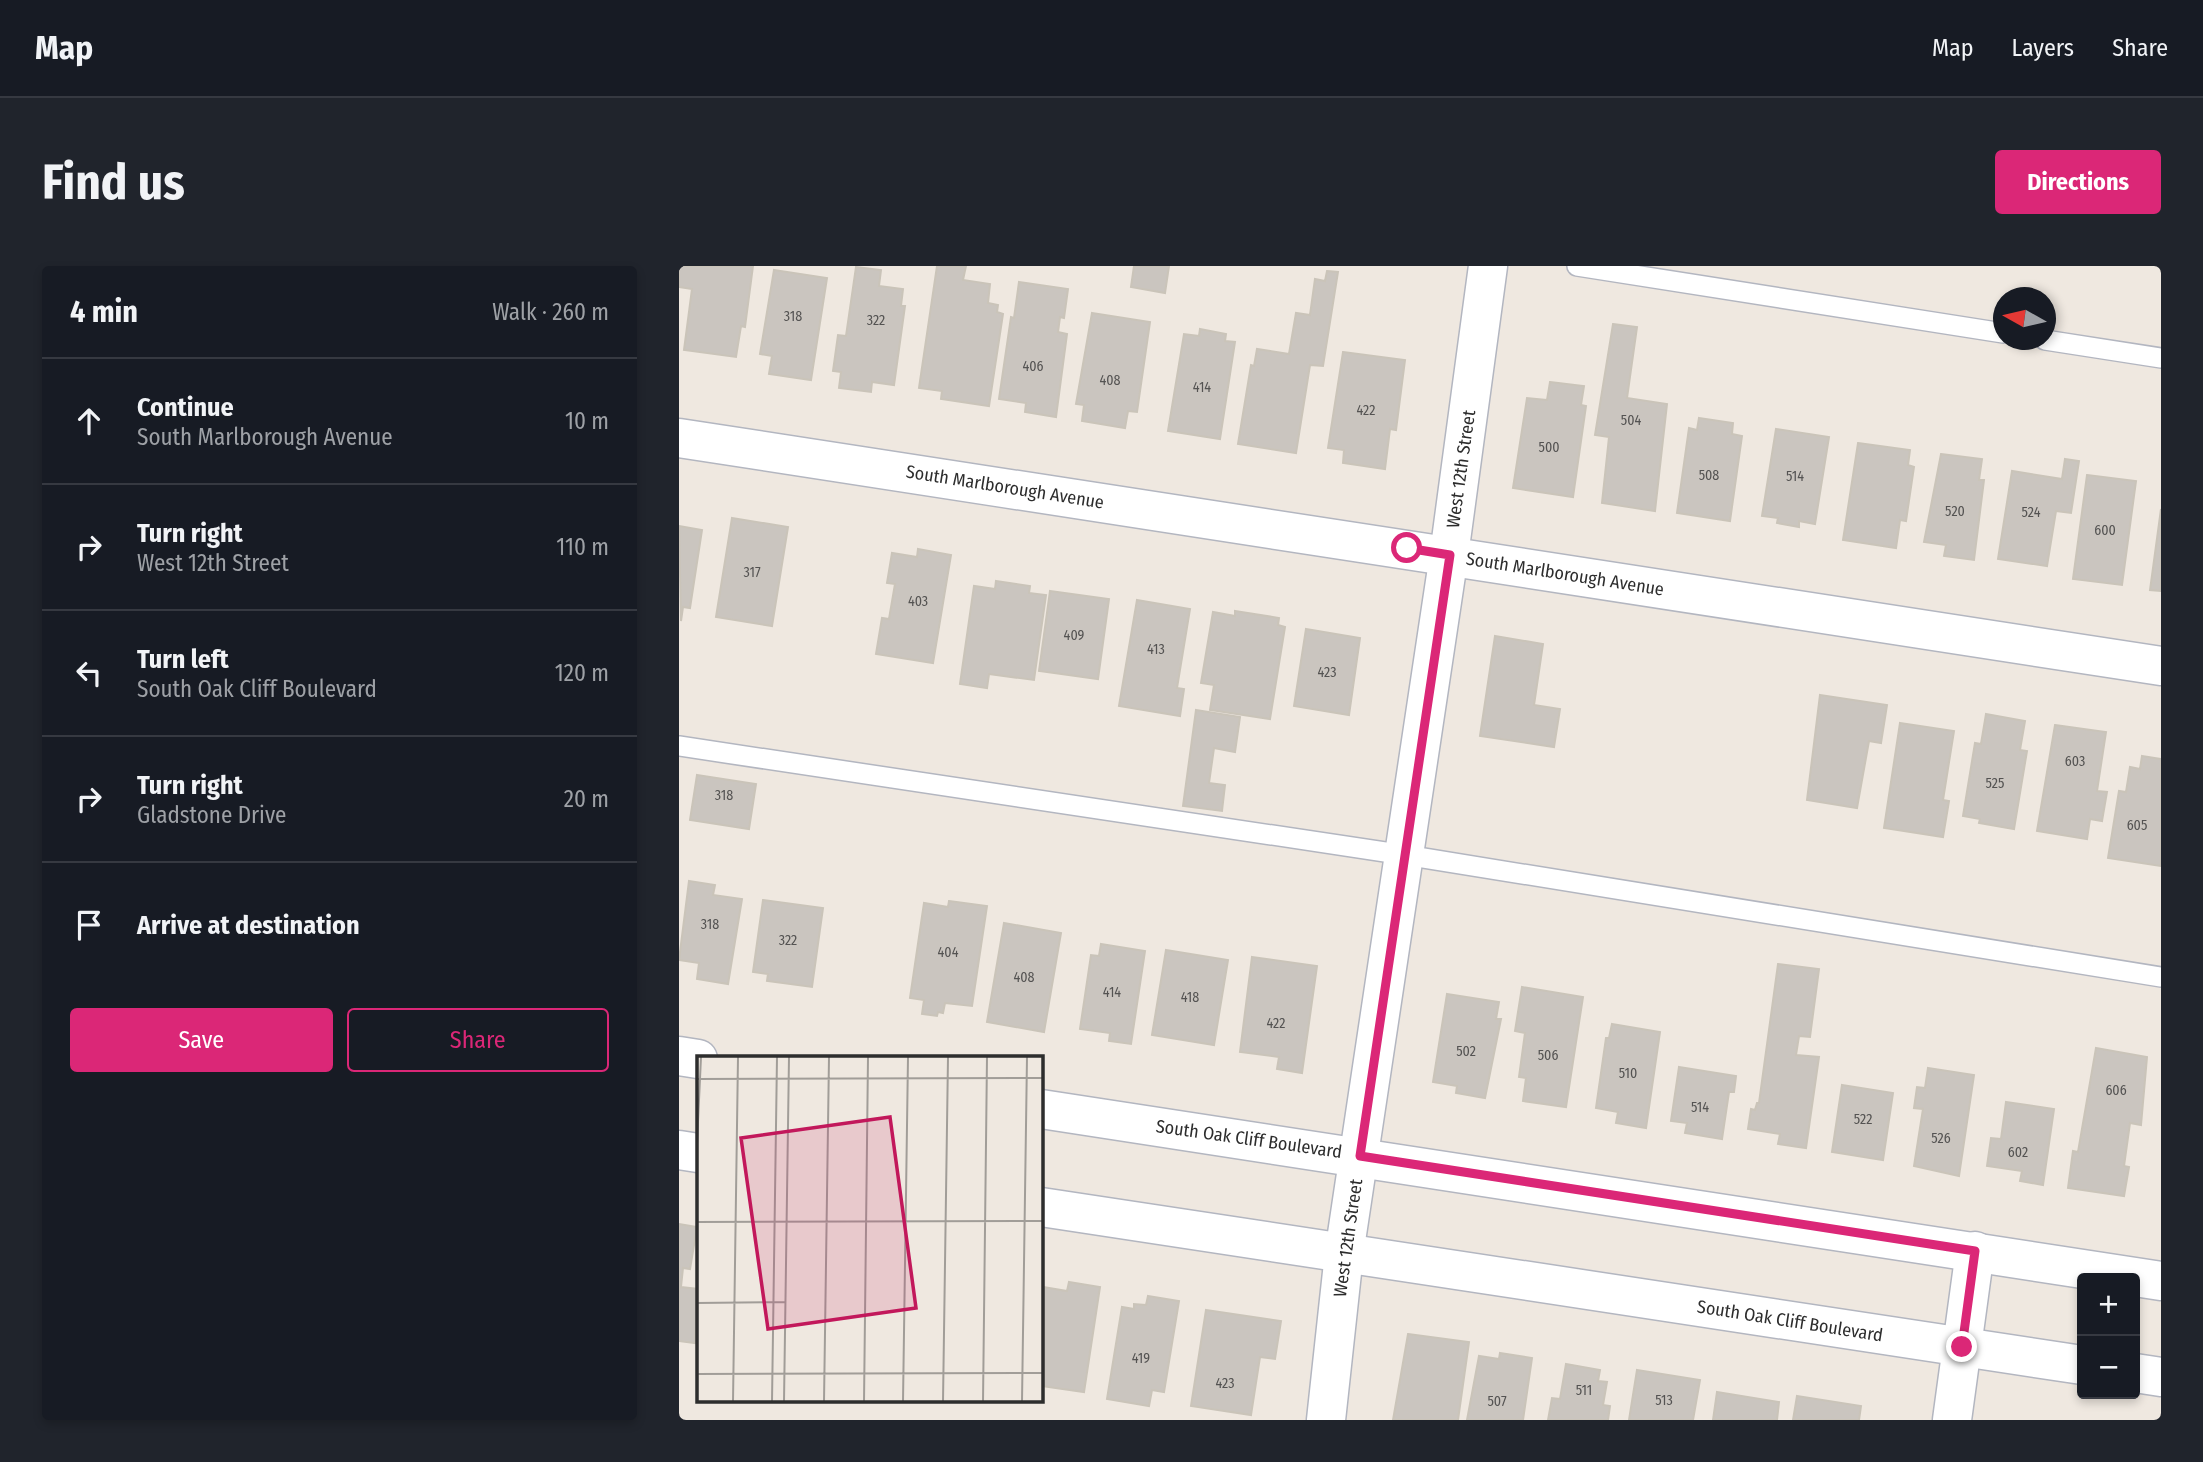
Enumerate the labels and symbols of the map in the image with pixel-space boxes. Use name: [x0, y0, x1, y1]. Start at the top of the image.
north arrow: [1993, 287, 2056, 350]
house number: 318: [784, 308, 802, 325]
house number: 322: [867, 312, 885, 329]
house number: 406: [1022, 358, 1044, 375]
house number: 408: [1099, 372, 1121, 389]
house number: 414: [1193, 379, 1211, 396]
house number: 422: [1357, 402, 1375, 419]
street label: West 12th Street: [1442, 409, 1480, 529]
house number: 504: [1621, 412, 1641, 429]
house number: 500: [1538, 439, 1560, 456]
street label: South Marlborough Avenue: [904, 460, 1106, 514]
house number: 508: [1699, 467, 1719, 484]
house number: 514: [1786, 468, 1804, 485]
house number: 520: [1945, 503, 1965, 520]
house number: 524: [2022, 504, 2041, 521]
house number: 600: [2094, 522, 2116, 539]
route start: [1391, 532, 1422, 563]
street label: South Marlborough Avenue: [1464, 547, 1666, 601]
house number: 317: [743, 564, 761, 581]
house number: 403: [908, 593, 928, 610]
house number: 409: [1064, 627, 1085, 644]
house number: 413: [1147, 641, 1165, 658]
house number: 423: [1317, 664, 1337, 681]
house number: 603: [2065, 753, 2085, 770]
house number: 525: [1986, 775, 2004, 792]
house number: 318: [715, 787, 733, 804]
house number: 605: [2127, 817, 2147, 834]
house number: 318: [701, 916, 719, 933]
house number: 322: [779, 932, 797, 949]
house number: 404: [938, 944, 959, 961]
house number: 408: [1013, 969, 1035, 986]
house number: 414: [1103, 984, 1121, 1001]
house number: 418: [1181, 989, 1199, 1006]
house number: 422: [1267, 1015, 1285, 1032]
house number: 502: [1456, 1043, 1476, 1060]
house number: 506: [1538, 1047, 1558, 1064]
inset map: [697, 1056, 1043, 1402]
house number: 510: [1619, 1065, 1637, 1082]
house number: 606: [2105, 1082, 2127, 1099]
house number: 514: [1691, 1099, 1709, 1116]
house number: 522: [1854, 1111, 1872, 1128]
street label: South Oak Cliff Boulevard: [1155, 1115, 1343, 1163]
house number: 526: [1931, 1130, 1951, 1147]
house number: 602: [2008, 1144, 2028, 1161]
street label: West 12th Street: [1329, 1178, 1367, 1298]
street label: South Oak Cliff Boulevard: [1696, 1295, 1884, 1347]
route end: [1946, 1331, 1977, 1362]
house number: 419: [1132, 1350, 1150, 1367]
house number: 423: [1215, 1375, 1235, 1392]
house number: 511: [1576, 1382, 1592, 1399]
house number: 513: [1655, 1392, 1673, 1409]
house number: 507: [1487, 1393, 1507, 1410]

